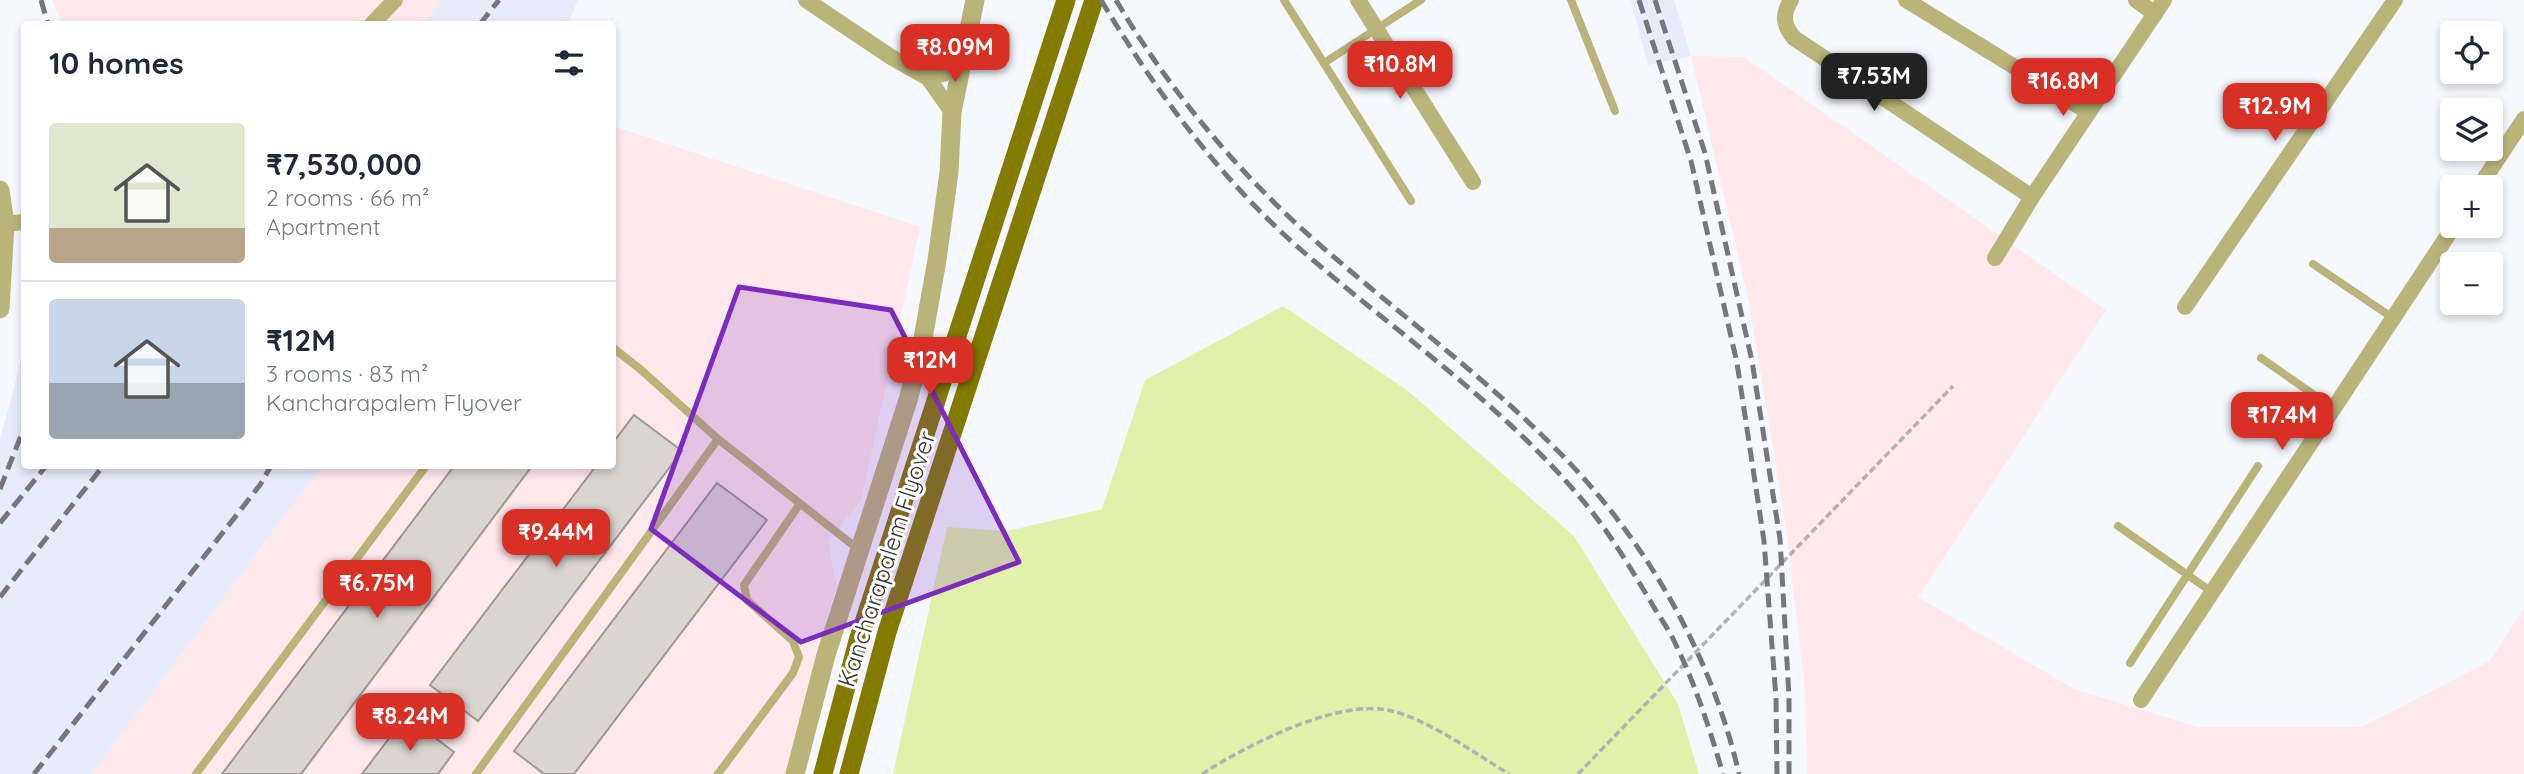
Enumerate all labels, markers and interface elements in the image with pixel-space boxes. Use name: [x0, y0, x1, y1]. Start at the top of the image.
map controls: [2440, 21, 2503, 315]
button: locate: [2440, 21, 2503, 84]
pin: ₹8.09M: [898, 24, 1012, 84]
text: ₹8.09M: [916, 32, 994, 61]
pin: ₹10.8M: [1343, 42, 1457, 101]
text: 10 homes: [49, 44, 184, 82]
icon: filters: [550, 44, 588, 82]
text: ₹10.8M: [1364, 49, 1436, 78]
pin: ₹7.53M: [1817, 54, 1931, 113]
pin: ₹16.8M: [2006, 58, 2120, 118]
text: ₹7.53M: [1837, 61, 1911, 90]
text: ₹16.8M: [2027, 66, 2099, 95]
pin: ₹12.9M: [2218, 83, 2332, 143]
text: ₹12.9M: [2239, 91, 2311, 120]
button: layers: [2440, 98, 2503, 161]
text: ₹7,530,000: [266, 145, 422, 183]
icon: home: [105, 151, 189, 235]
button: +: [2440, 175, 2503, 238]
text: 2 rooms · 66 m²: [266, 183, 429, 212]
text: Apartment: [266, 212, 380, 241]
button: −: [2440, 252, 2503, 315]
text: ₹12M: [266, 321, 336, 359]
icon: home: [105, 327, 189, 411]
pin: ₹12M: [889, 338, 971, 397]
text: ₹12M: [903, 345, 957, 374]
text: 3 rooms · 83 m²: [266, 359, 428, 388]
text: Kancharapalem Flyover: [266, 388, 522, 417]
pin: ₹17.4M: [2225, 392, 2339, 452]
text: ₹17.4M: [2247, 400, 2317, 429]
street label: Kancharapalem Flyover: [831, 427, 942, 690]
pin: ₹9.44M: [499, 510, 613, 569]
text: ₹9.44M: [518, 517, 594, 546]
pin: ₹6.75M: [320, 560, 434, 620]
text: ₹6.75M: [339, 568, 415, 597]
pin: ₹8.24M: [353, 694, 467, 753]
text: ₹8.24M: [372, 701, 448, 730]

